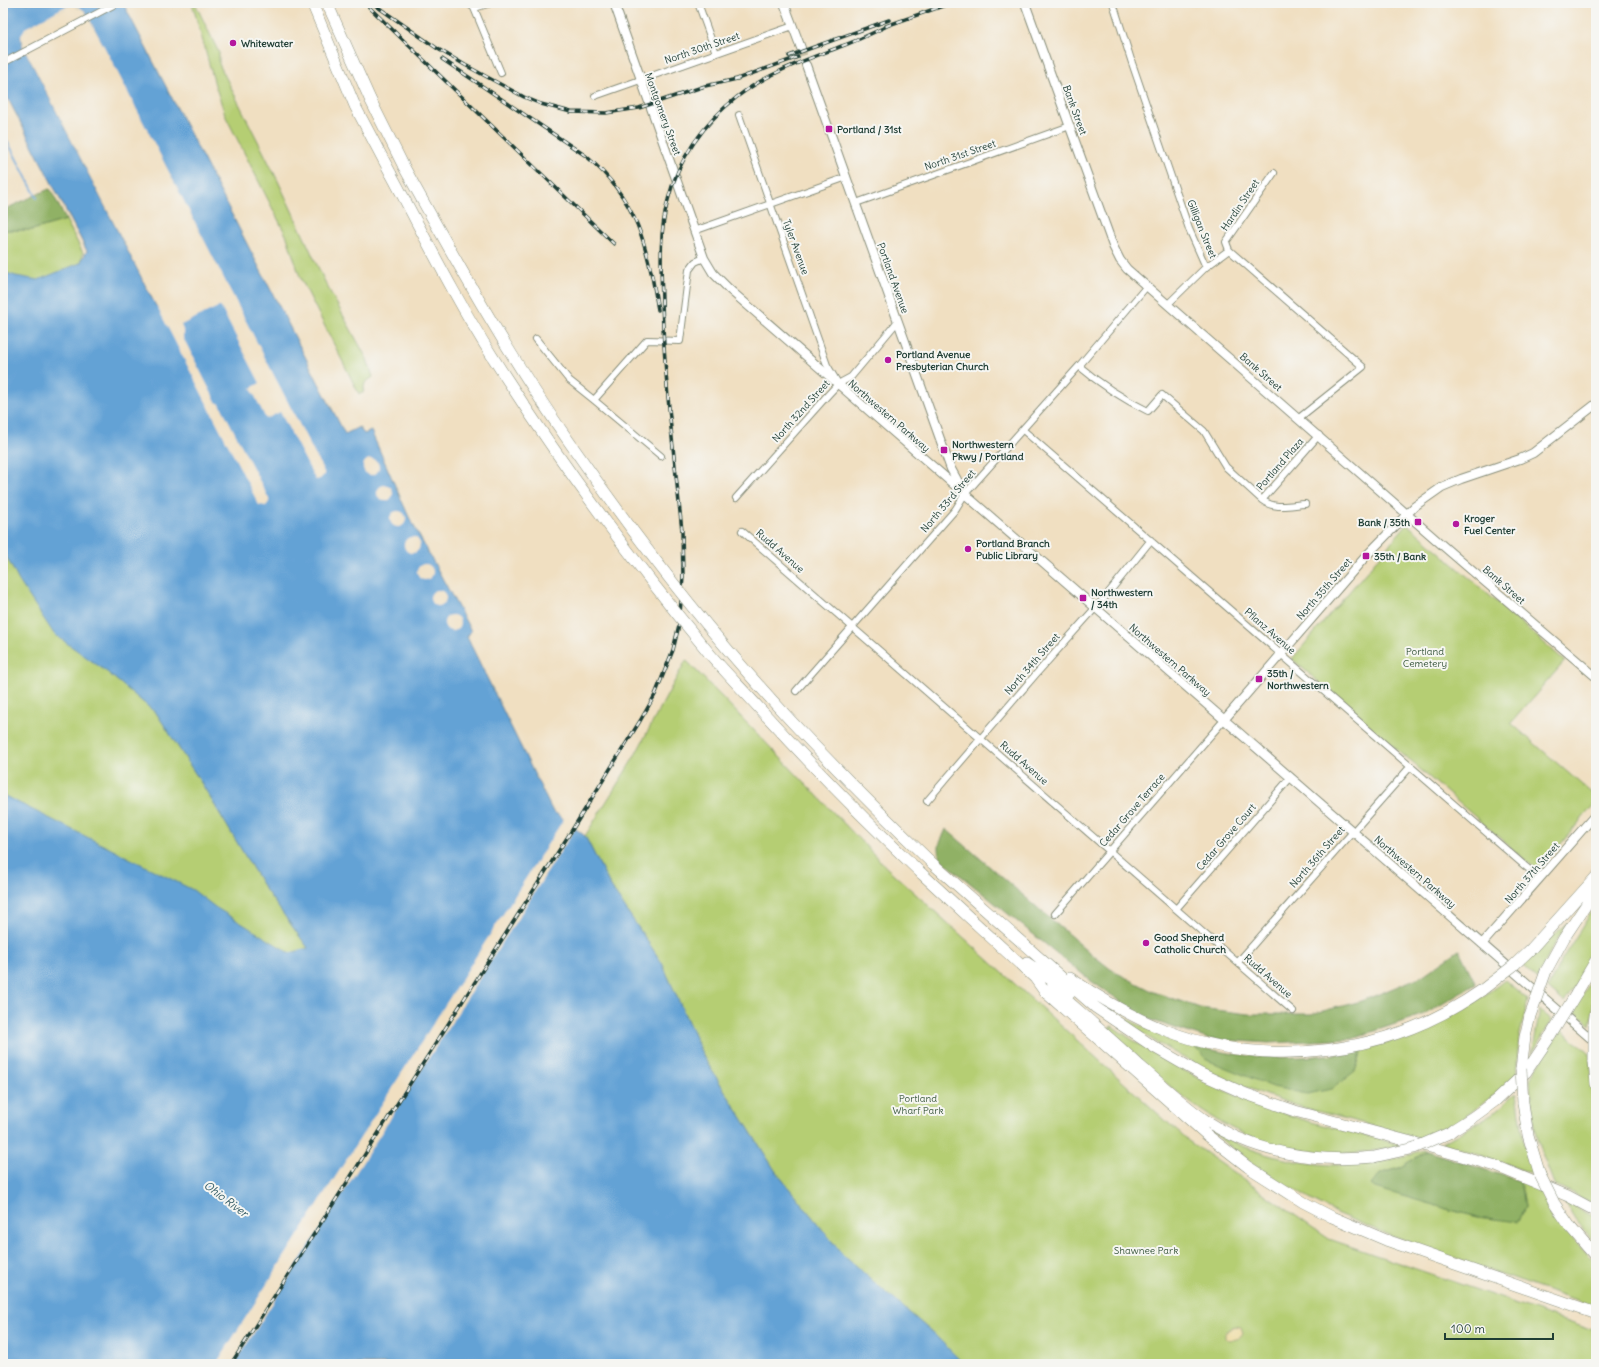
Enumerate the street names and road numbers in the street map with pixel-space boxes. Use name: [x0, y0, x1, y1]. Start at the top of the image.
street label: North 30th Street: [663, 29, 742, 67]
street label: Montgomery Street: [642, 71, 684, 158]
street label: Bank Street: [1060, 83, 1090, 137]
street label: North 31st Street: [923, 137, 998, 173]
street label: Hardin Street: [1218, 176, 1262, 233]
street label: Gilligan Street: [1184, 198, 1220, 261]
street label: Tyler Avenue: [780, 218, 812, 276]
street label: Portland Avenue: [874, 241, 912, 315]
street label: Bank Street: [1237, 350, 1285, 394]
street label: North 32nd Street: [769, 376, 833, 445]
street label: Northwestern Parkway: [845, 377, 933, 455]
street label: Portland Plaza: [1254, 435, 1306, 493]
street label: North 33rd Street: [918, 466, 979, 535]
street label: Rudd Avenue: [753, 526, 807, 576]
street label: North 35th Street: [1294, 555, 1355, 623]
street label: Bank Street: [1480, 563, 1528, 607]
street label: Pflanz Avenue: [1242, 605, 1298, 657]
street label: Northwestern Parkway: [1126, 621, 1214, 699]
street label: North 34th Street: [1002, 630, 1063, 698]
street label: Rudd Avenue: [997, 738, 1051, 788]
street label: Cedar Grove Terrace: [1097, 771, 1167, 849]
street label: Cedar Grove Court: [1193, 800, 1259, 873]
street label: North 36th Street: [1287, 823, 1348, 891]
street label: Northwestern Parkway: [1371, 833, 1459, 911]
street label: North 37th Street: [1502, 839, 1563, 906]
street label: Rudd Avenue: [1241, 951, 1295, 1001]

